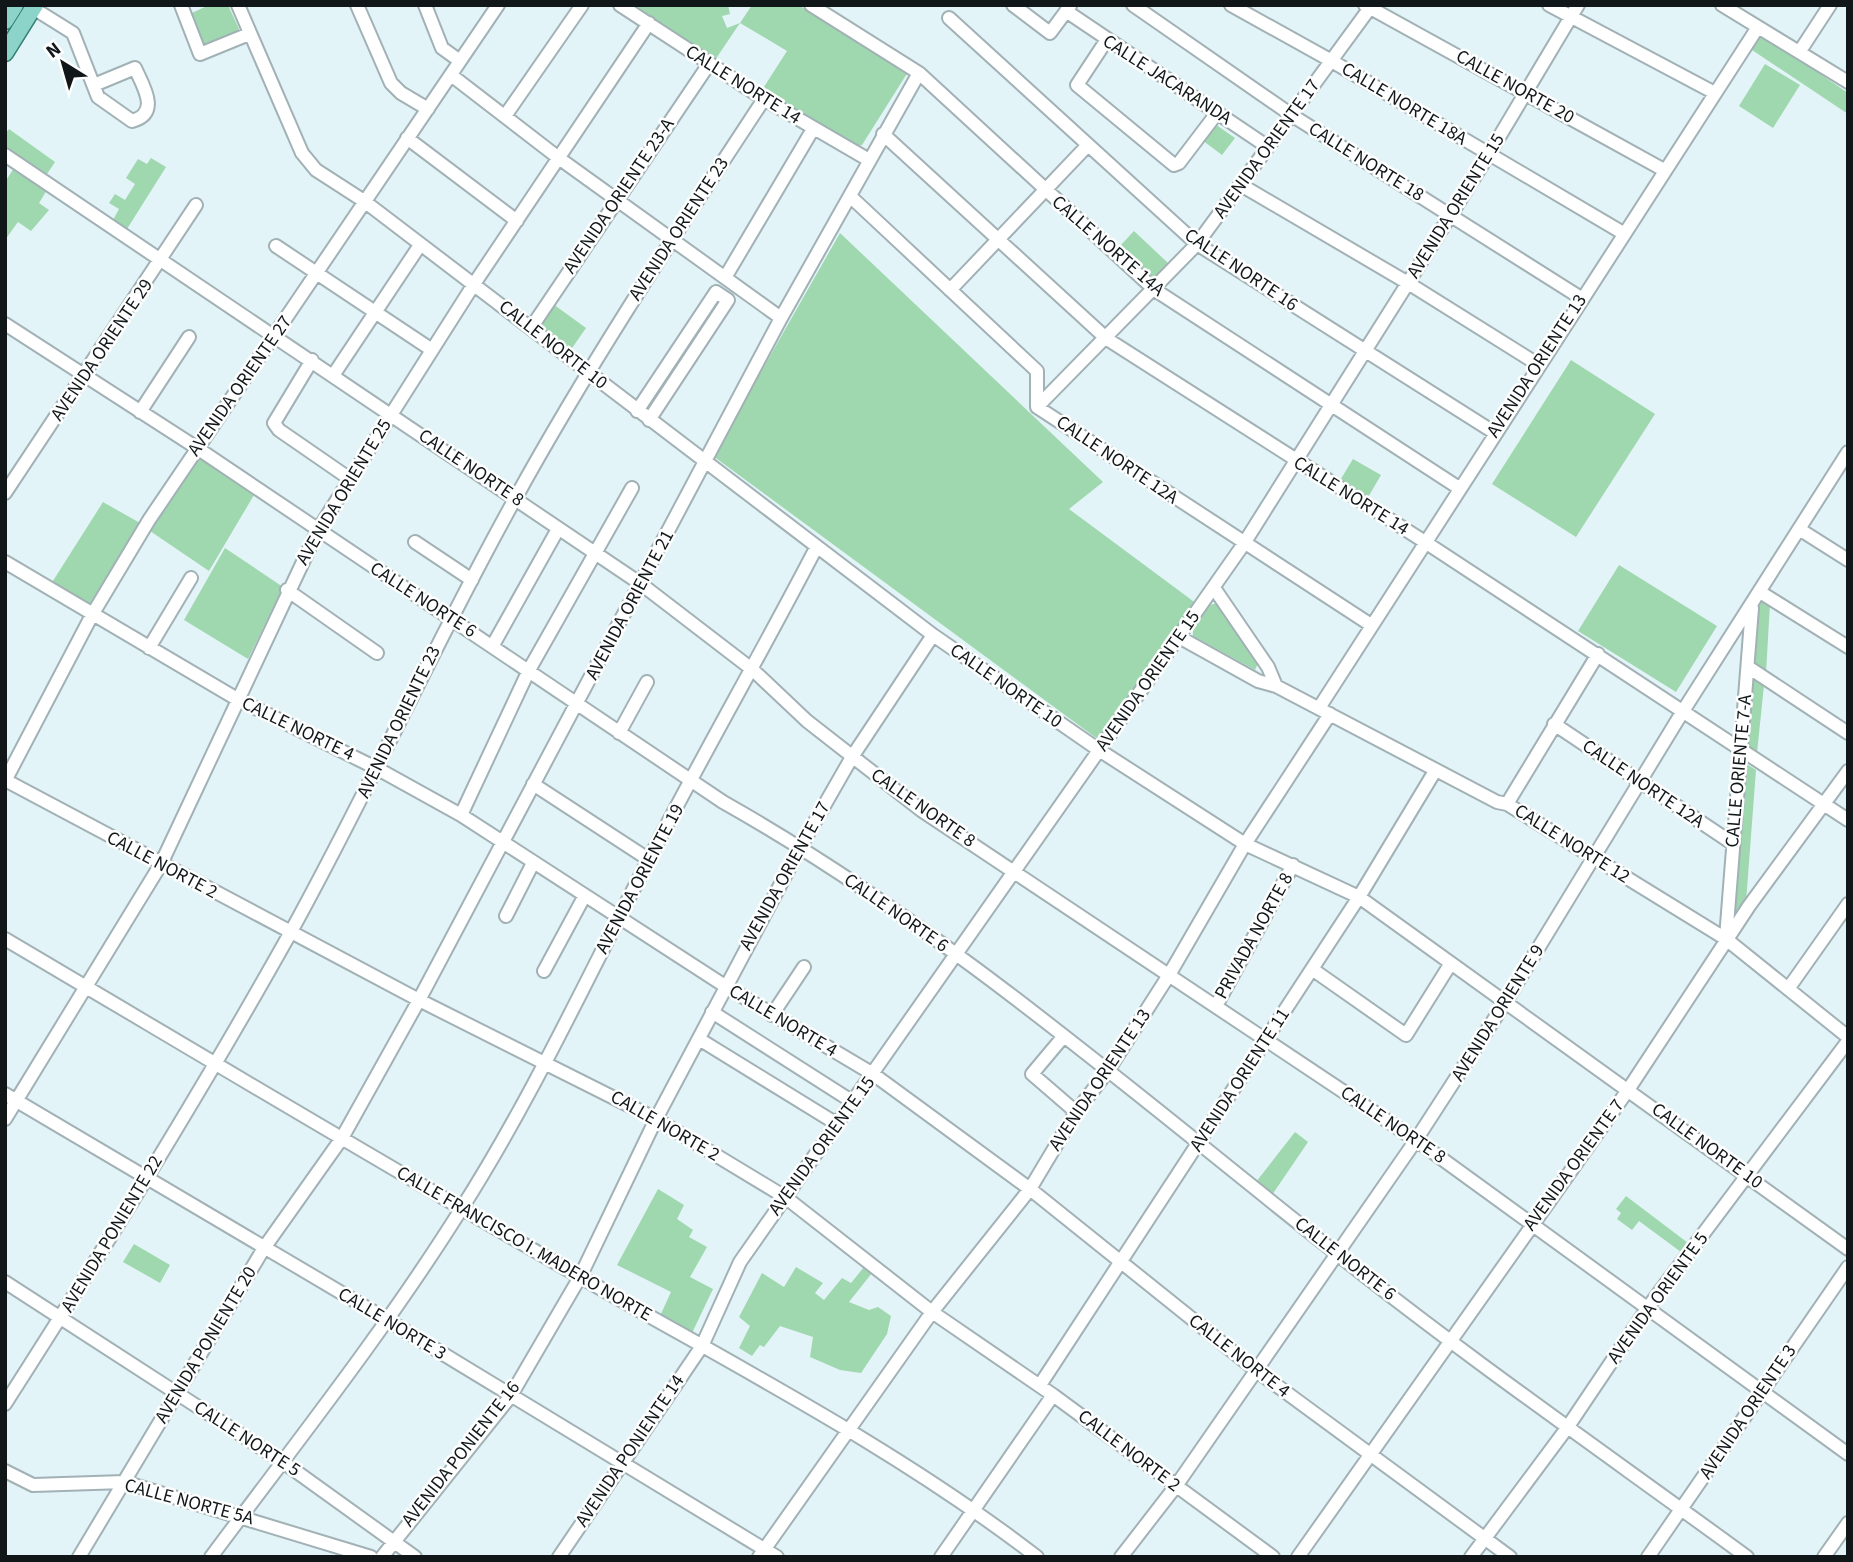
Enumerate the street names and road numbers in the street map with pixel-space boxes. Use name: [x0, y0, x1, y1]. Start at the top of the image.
street label: CALLE JACARANDA: [1097, 28, 1237, 132]
street label: CALLE NORTE 14: [680, 39, 806, 131]
street label: CALLE NORTE 20: [1451, 43, 1579, 131]
street label: CALLE NORTE 18A: [1336, 56, 1472, 153]
street label: AVENIDA ORIENTE 17: [1207, 74, 1327, 224]
street label: AVENIDA ORIENTE 23-A: [558, 114, 680, 278]
street label: CALLE NORTE 18: [1303, 116, 1429, 208]
street label: AVENIDA ORIENTE 15: [1400, 128, 1512, 284]
street label: AVENIDA ORIENTE 23: [624, 153, 734, 305]
street label: CALLE NORTE 14A: [1046, 189, 1171, 303]
street label: CALLE NORTE 16: [1179, 222, 1303, 318]
street label: AVENIDA ORIENTE 29: [44, 273, 160, 427]
street label: AVENIDA ORIENTE 13: [1480, 289, 1594, 443]
street label: CALLE NORTE 10: [493, 294, 613, 396]
street label: AVENIDA ORIENTE 27: [181, 310, 299, 462]
street label: CALLE NORTE 12A: [1051, 409, 1184, 511]
street label: AVENIDA ORIENTE 25: [290, 414, 398, 570]
street label: CALLE NORTE 8: [413, 423, 529, 513]
street label: CALLE NORTE 14: [1288, 450, 1414, 542]
street label: AVENIDA ORIENTE 21: [579, 525, 681, 685]
street label: CALLE NORTE 6: [364, 555, 482, 645]
street label: AVENIDA ORIENTE 15: [1089, 605, 1207, 757]
street label: CALLE NORTE 10: [944, 637, 1068, 735]
street label: AVENIDA ORIENTE 23: [350, 641, 448, 803]
street label: CALLE NORTE 4: [237, 690, 359, 768]
street label: CALLE ORIENTE 7-A: [1719, 693, 1759, 849]
street label: CALLE NORTE 12A: [1577, 733, 1710, 835]
street label: CALLE NORTE 8: [865, 762, 981, 854]
street label: AVENIDA ORIENTE 17: [733, 797, 837, 955]
street label: CALLE NORTE 12: [1509, 798, 1635, 890]
street label: AVENIDA ORIENTE 19: [589, 799, 691, 959]
street label: CALLE NORTE 2: [102, 824, 222, 906]
street label: CALLE NORTE 6: [838, 867, 954, 959]
street label: PRIVADA NORTE 8: [1208, 868, 1300, 1004]
street label: AVENIDA ORIENTE 9: [1445, 939, 1551, 1087]
street label: CALLE NORTE 4: [724, 978, 842, 1064]
street label: AVENIDA ORIENTE 13: [1042, 1003, 1158, 1157]
street label: AVENIDA ORIENTE 11: [1183, 1003, 1297, 1157]
street label: AVENIDA ORIENTE 15: [762, 1071, 882, 1221]
street label: CALLE NORTE 8: [1335, 1080, 1451, 1170]
street label: CALLE NORTE 2: [605, 1084, 725, 1168]
street label: AVENIDA ORIENTE 7: [1517, 1094, 1631, 1236]
street label: CALLE NORTE 10: [1646, 1096, 1768, 1196]
street label: AVENIDA PONIENTE 22: [54, 1150, 170, 1318]
street label: CALLE FRANCISCO I. MADERO NORTE: [391, 1160, 657, 1328]
street label: CALLE NORTE 6: [1288, 1211, 1402, 1307]
street label: AVENIDA ORIENTE 5: [1601, 1227, 1715, 1369]
street label: AVENIDA PONIENTE 20: [148, 1261, 264, 1429]
street label: CALLE NORTE 3: [333, 1281, 451, 1367]
street label: CALLE NORTE 4: [1182, 1308, 1296, 1404]
street label: AVENIDA ORIENTE 3: [1693, 1339, 1803, 1485]
street label: AVENIDA PONIENTE 14: [569, 1369, 691, 1533]
street label: AVENIDA PONIENTE 16: [395, 1375, 527, 1533]
street label: CALLE NORTE 5: [188, 1394, 306, 1484]
street label: CALLE NORTE 2: [1072, 1403, 1186, 1499]
street label: CALLE NORTE 5A: [121, 1472, 257, 1532]

